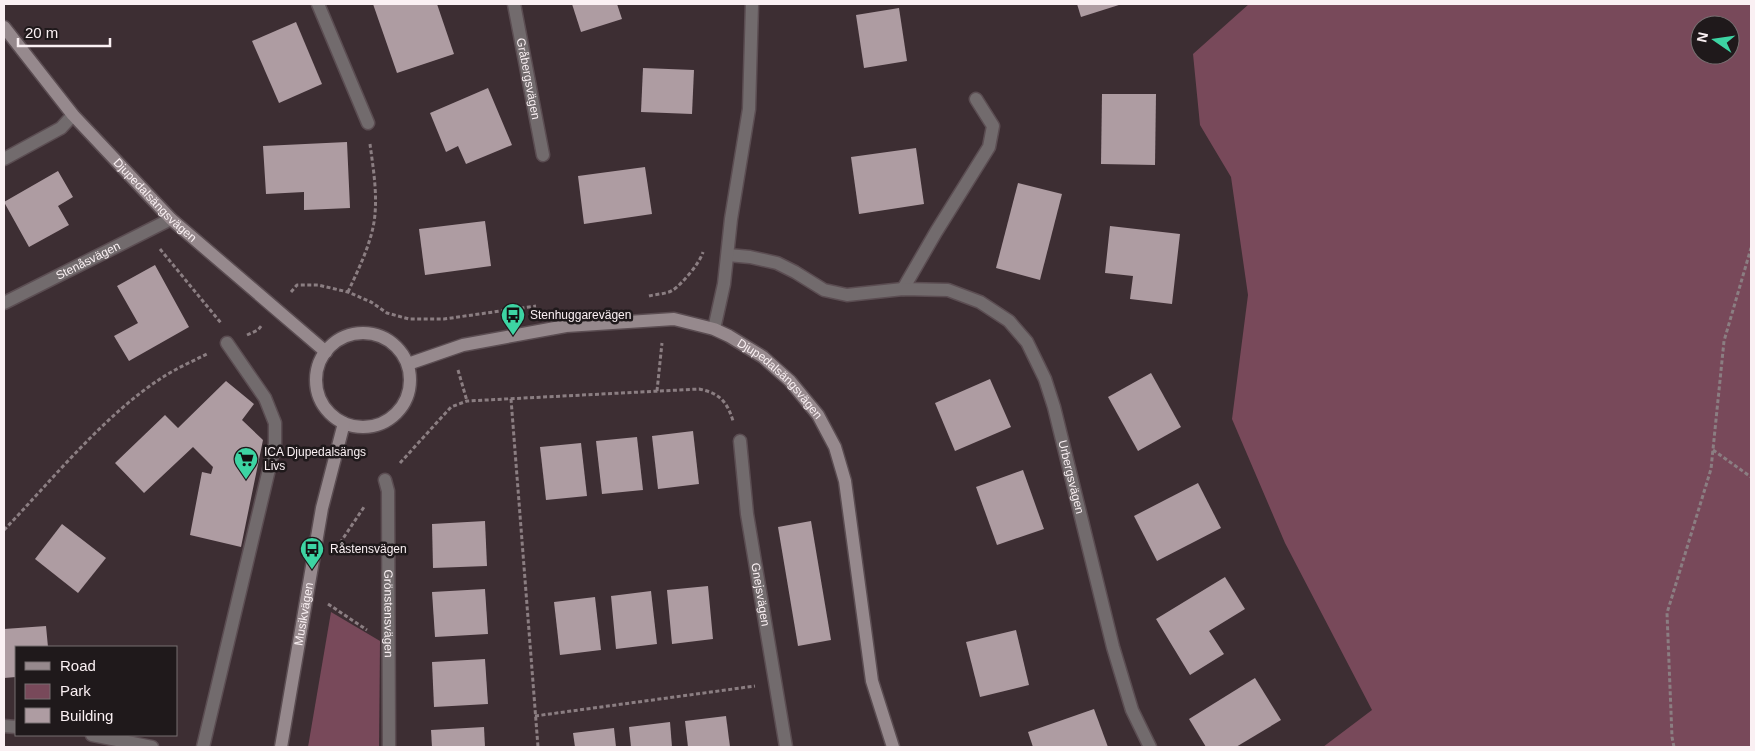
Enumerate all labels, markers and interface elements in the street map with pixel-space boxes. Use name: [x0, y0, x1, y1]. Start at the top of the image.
scale bar: [18, 15, 110, 47]
north arrow: [1690, 15, 1740, 65]
text: 20 m: [25, 24, 58, 41]
text: N: [1693, 30, 1711, 44]
street label: Gråbergsvägen: [514, 37, 543, 121]
street label: Djupedalsängsvägen: [110, 155, 199, 245]
street label: Stenåsvägen: [53, 239, 122, 283]
bus stop icon: Stenhuggarevägen: [500, 302, 526, 336]
place label: Stenhuggarevägen: [530, 308, 631, 322]
street label: Djupedalsängsvägen: [735, 336, 825, 422]
street label: Urbergsvägen: [1055, 439, 1087, 515]
place label: ICA Djupedalsängs Livs: [264, 445, 366, 473]
supermarket icon: ICA Djupedalsängs Livs: [233, 446, 259, 480]
bus stop icon: Råstensvägen: [299, 536, 325, 570]
place label: Råstensvägen: [330, 542, 407, 556]
street label: Gnejsvägen: [748, 562, 773, 627]
street label: Grönstensvägen: [381, 569, 396, 658]
street label: Musikvägen: [292, 581, 316, 647]
legend: [15, 646, 178, 736]
text: Road: [60, 657, 96, 674]
text: Park: [60, 682, 91, 699]
text: Building: [60, 707, 113, 724]

